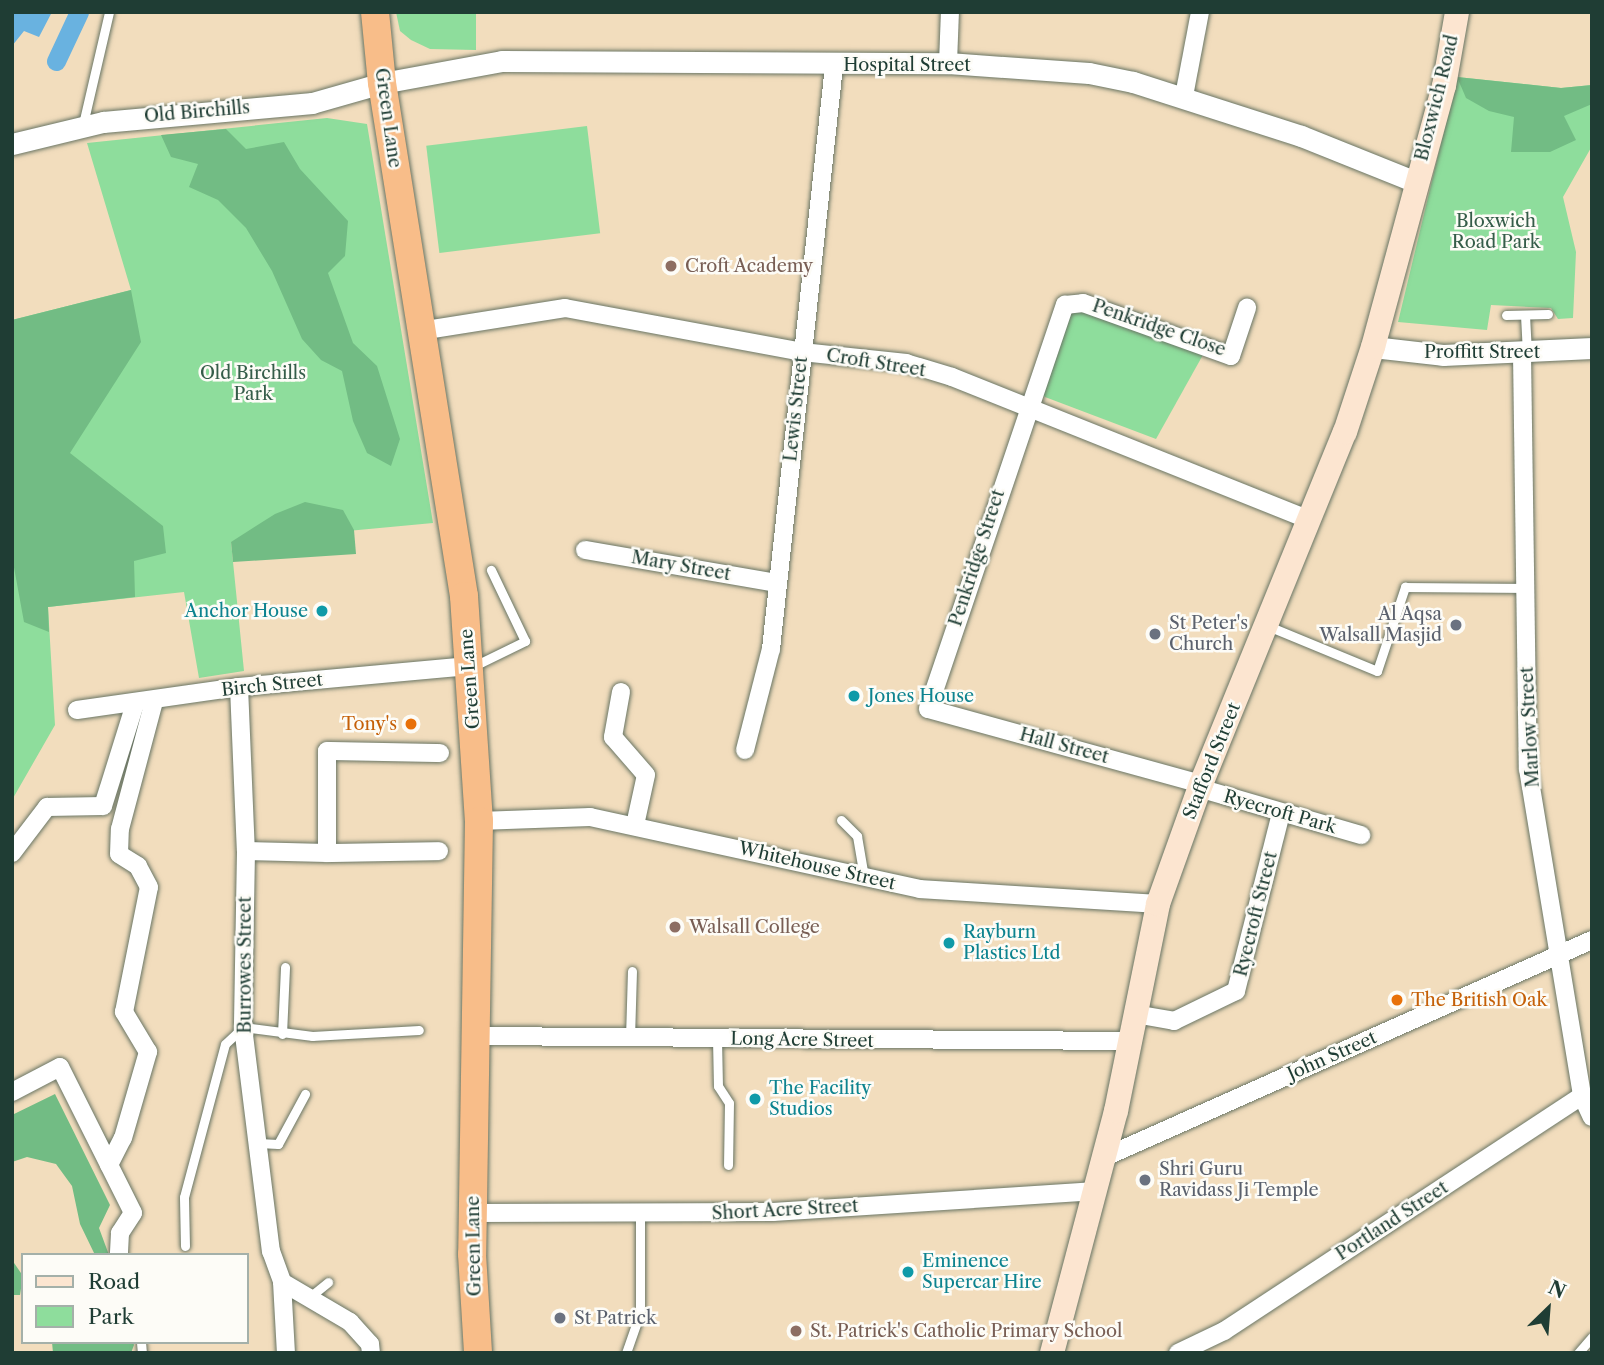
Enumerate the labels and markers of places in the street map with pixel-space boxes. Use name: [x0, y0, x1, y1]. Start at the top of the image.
place label: Croft Academy: [685, 255, 814, 277]
marker: Croft Academy: [663, 258, 679, 274]
place label: Anchor House: [184, 600, 308, 622]
marker: Anchor House: [314, 603, 330, 619]
place label: Al Aqsa Walsall Masjid: [1319, 604, 1442, 646]
place label: St Peter's Church: [1169, 613, 1248, 656]
marker: Al Aqsa Walsall Masjid: [1448, 617, 1464, 633]
marker: St Peter's Church: [1147, 626, 1163, 642]
place label: Jones House: [868, 685, 974, 707]
marker: Jones House: [846, 688, 862, 704]
place label: Tony's: [342, 713, 397, 735]
marker: Tony's: [403, 716, 419, 732]
place label: Walsall College: [689, 916, 820, 938]
marker: Walsall College: [667, 919, 683, 935]
place label: Rayburn Plastics Ltd: [963, 922, 1061, 964]
marker: Rayburn Plastics Ltd: [941, 935, 957, 951]
place label: The British Oak: [1411, 989, 1547, 1011]
marker: The British Oak: [1389, 992, 1405, 1008]
place label: The Facility Studios: [769, 1078, 871, 1120]
marker: The Facility Studios: [747, 1091, 763, 1107]
place label: Shri Guru Ravidass Ji Temple: [1159, 1159, 1319, 1202]
marker: Shri Guru Ravidass Ji Temple: [1137, 1172, 1153, 1188]
place label: Eminence Supercar Hire: [922, 1251, 1042, 1294]
marker: Eminence Supercar Hire: [900, 1264, 916, 1280]
place label: St Patrick: [574, 1307, 656, 1329]
marker: St Patrick: [552, 1310, 568, 1326]
place label: St. Patrick's Catholic Primary School: [810, 1320, 1123, 1342]
marker: St. Patrick's Catholic Primary School: [788, 1323, 804, 1339]

